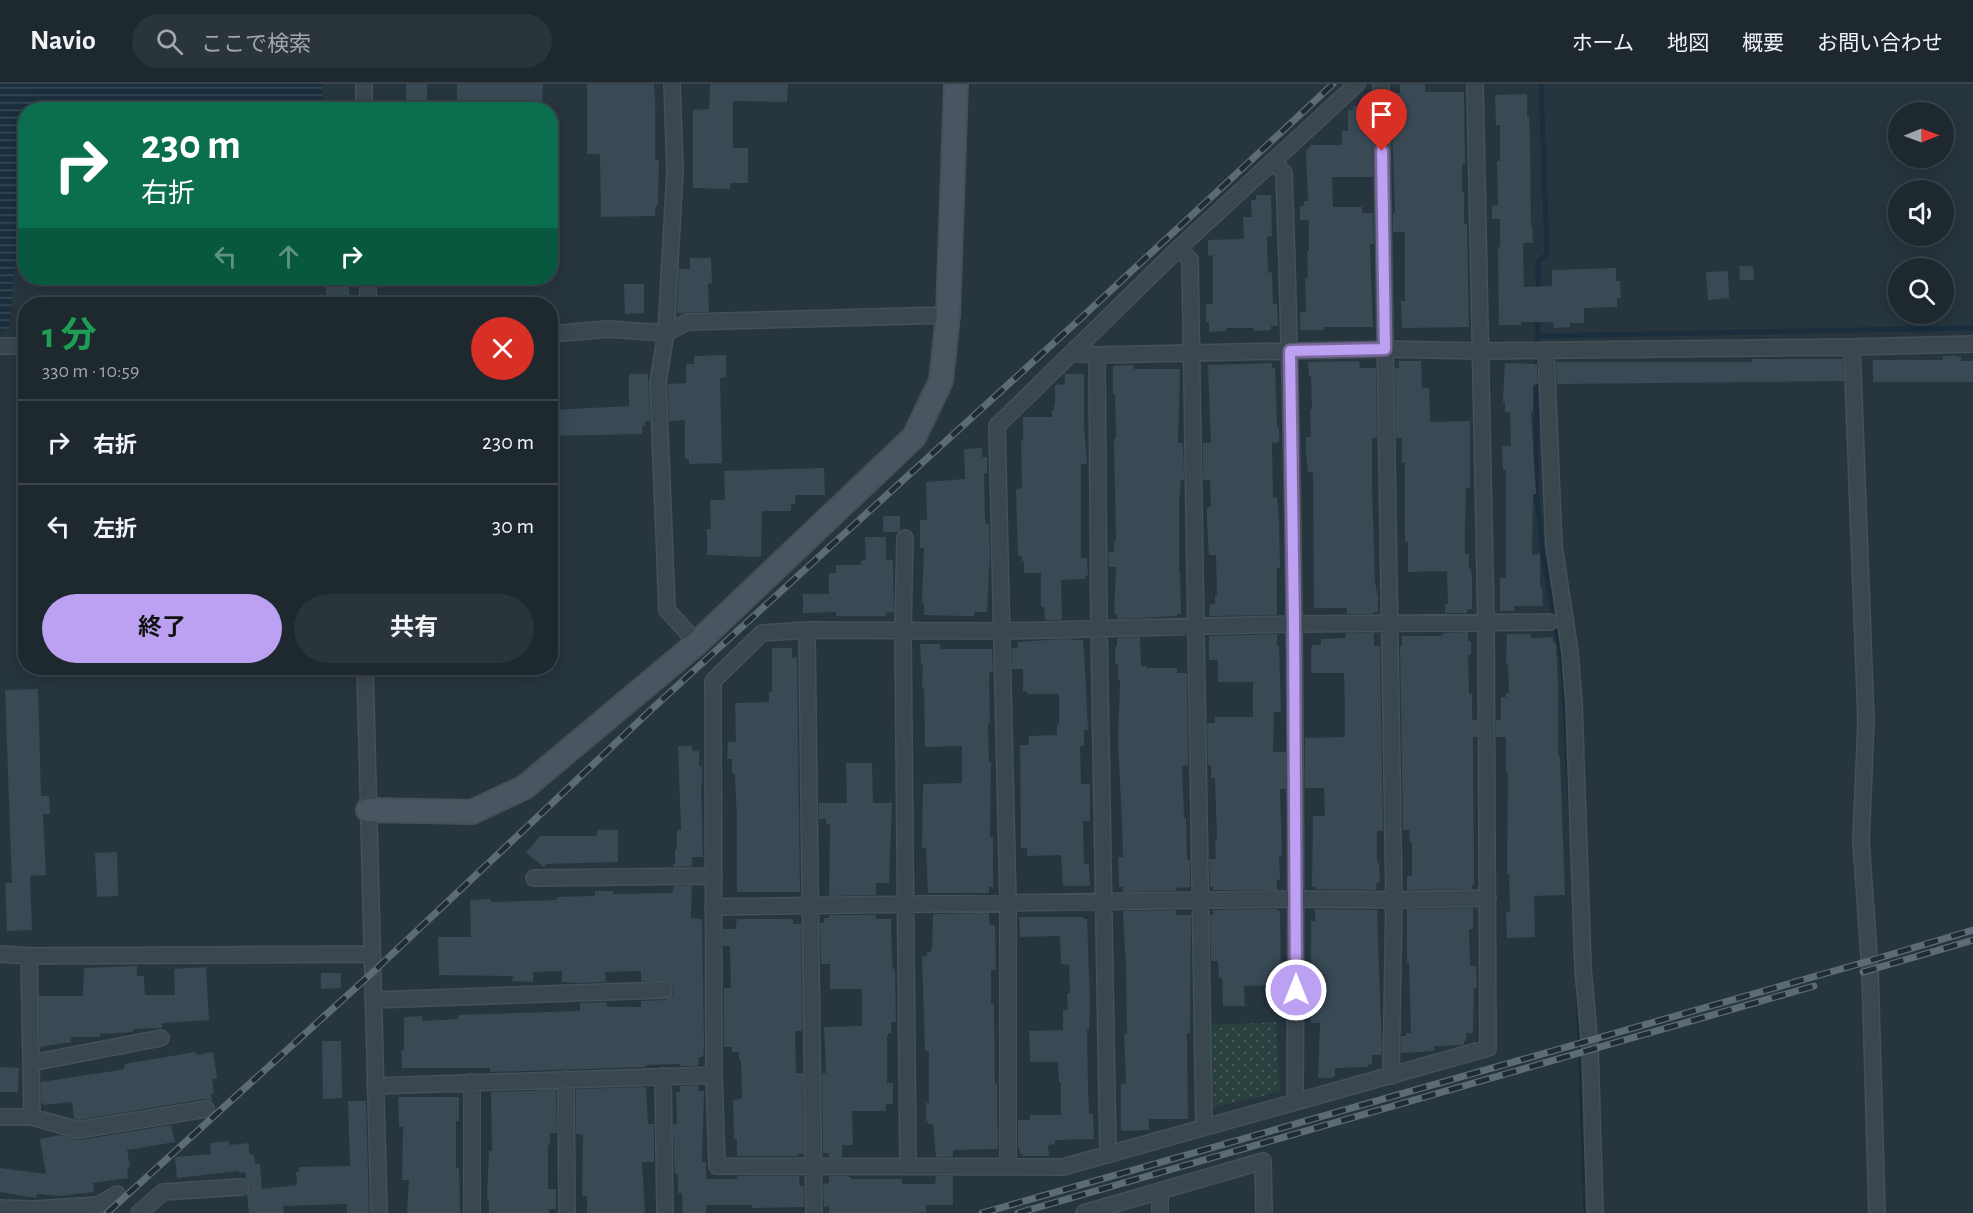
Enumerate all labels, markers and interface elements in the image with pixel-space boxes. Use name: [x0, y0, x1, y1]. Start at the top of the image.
search box: [132, 14, 552, 68]
icon: search: [153, 25, 186, 58]
text: Navio: [30, 27, 96, 55]
text: ここで検索: [201, 33, 311, 55]
text: ホーム: [1572, 33, 1634, 54]
text: 地図: [1667, 33, 1709, 54]
text: 概要: [1742, 33, 1784, 54]
text: お問い合わせ: [1817, 33, 1943, 54]
pin: [1356, 89, 1407, 151]
icon: arrive: [1365, 98, 1398, 131]
north arrow: [1888, 102, 1954, 168]
map controls: [1888, 102, 1954, 324]
text: 230 m: [141, 124, 241, 166]
icon: right: [42, 126, 120, 204]
text: 右折: [141, 180, 195, 207]
button: sound: [1888, 180, 1954, 246]
icon: left: [209, 240, 242, 273]
icon: ahead: [272, 240, 305, 273]
icon: right: [335, 240, 368, 273]
button: search: [1888, 258, 1954, 324]
button: close: [471, 317, 534, 380]
text: 1 分: [42, 318, 96, 354]
text: 330 m · 10:59: [42, 361, 139, 381]
icon: right: [42, 426, 75, 459]
text: 230 m: [482, 431, 534, 453]
text: 右折: [93, 434, 137, 456]
icon: left: [42, 510, 75, 543]
text: 30 m: [492, 515, 534, 537]
text: 左折: [93, 518, 137, 540]
button: 終了: [42, 594, 282, 663]
button: 共有: [294, 594, 534, 663]
position arrow: [1264, 958, 1328, 1022]

